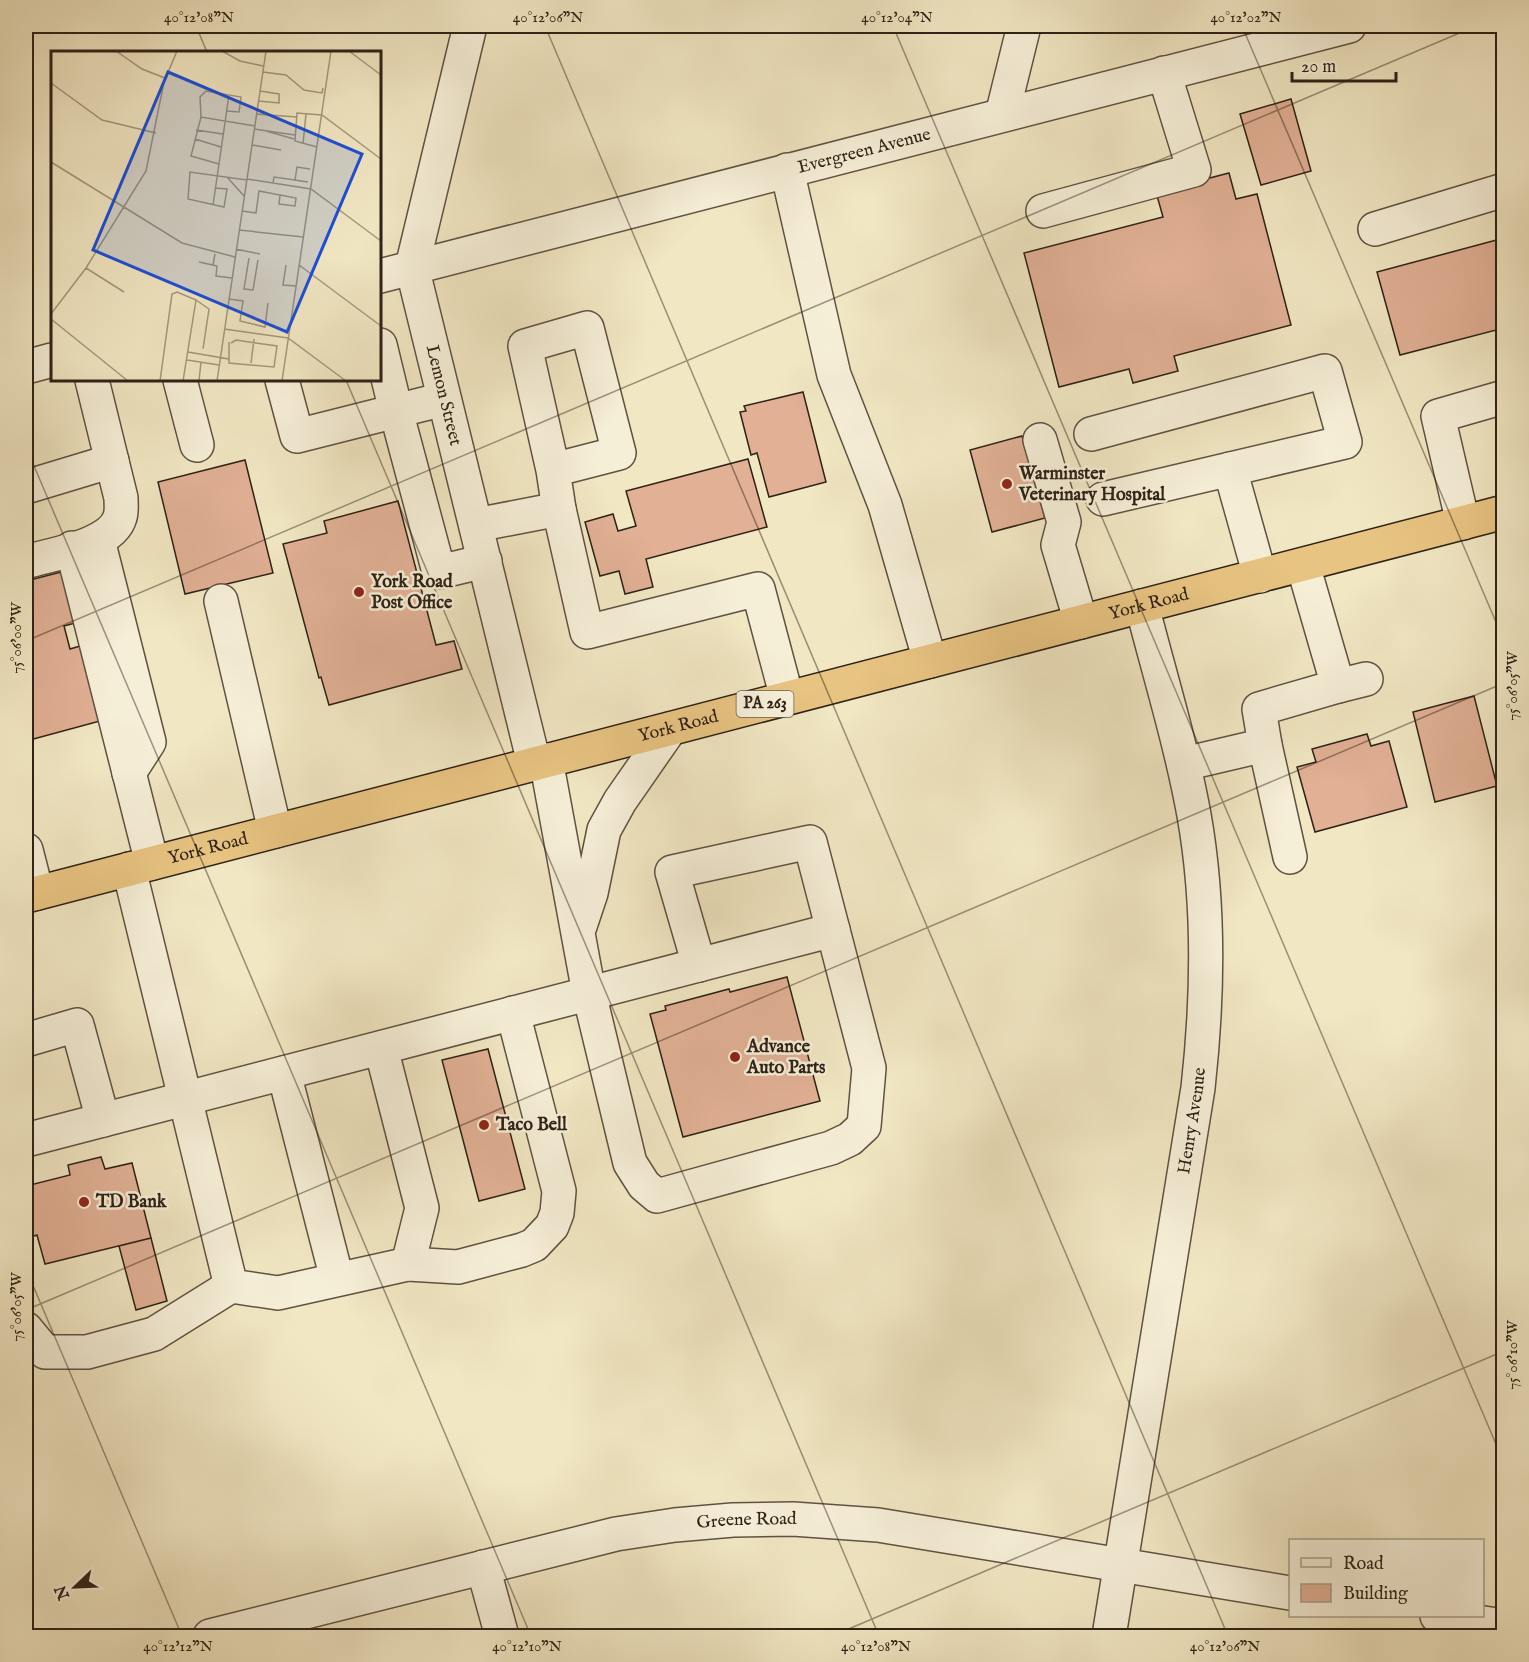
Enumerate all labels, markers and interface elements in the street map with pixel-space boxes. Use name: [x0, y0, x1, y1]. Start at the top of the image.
text: 40°12'08"N: [164, 8, 234, 27]
text: 40°12'06"N: [513, 8, 583, 27]
text: 40°12'04"N: [861, 8, 933, 27]
text: 40°12'02"N: [1210, 8, 1282, 27]
scale bar: [1292, 45, 1396, 83]
inset map: [51, 51, 381, 381]
text: 20 m: [1301, 56, 1336, 79]
street label: Evergreen Avenue: [795, 123, 933, 179]
street label: Lemon Street: [420, 343, 467, 448]
place label: Warminster Veterinary Hospital: [1018, 463, 1166, 507]
marker: Warminster Veterinary Hospital: [1000, 477, 1014, 491]
place label: York Road Post Office: [371, 571, 453, 615]
street label: York Road: [1106, 583, 1192, 626]
marker: York Road Post Office: [352, 585, 366, 599]
text: 75°06'00"W: [7, 602, 26, 674]
text: 75°06'05"W: [1503, 651, 1522, 721]
road number: PA 263: [736, 691, 794, 717]
street label: York Road: [636, 705, 721, 748]
street label: York Road: [166, 827, 251, 870]
place label: Advance Auto Parts: [746, 1036, 826, 1080]
marker: Advance Auto Parts: [728, 1050, 742, 1064]
street label: Henry Avenue: [1173, 1066, 1212, 1176]
place label: Taco Bell: [495, 1114, 568, 1137]
marker: Taco Bell: [477, 1118, 491, 1132]
place label: TD Bank: [95, 1191, 168, 1214]
marker: TD Bank: [77, 1195, 91, 1209]
text: 75°06'05"W: [7, 1272, 26, 1342]
text: 75°06'10"W: [1503, 1319, 1522, 1390]
street label: Greene Road: [696, 1507, 797, 1535]
legend: [1289, 1539, 1484, 1617]
text: Road: [1343, 1553, 1384, 1576]
north arrow: [45, 1557, 105, 1617]
text: N: [51, 1582, 75, 1603]
text: Building: [1343, 1583, 1408, 1606]
text: 40°12'12"N: [143, 1637, 213, 1656]
text: 40°12'10"N: [492, 1637, 562, 1656]
text: 40°12'08"N: [841, 1637, 911, 1656]
text: 40°12'06"N: [1190, 1637, 1260, 1656]

